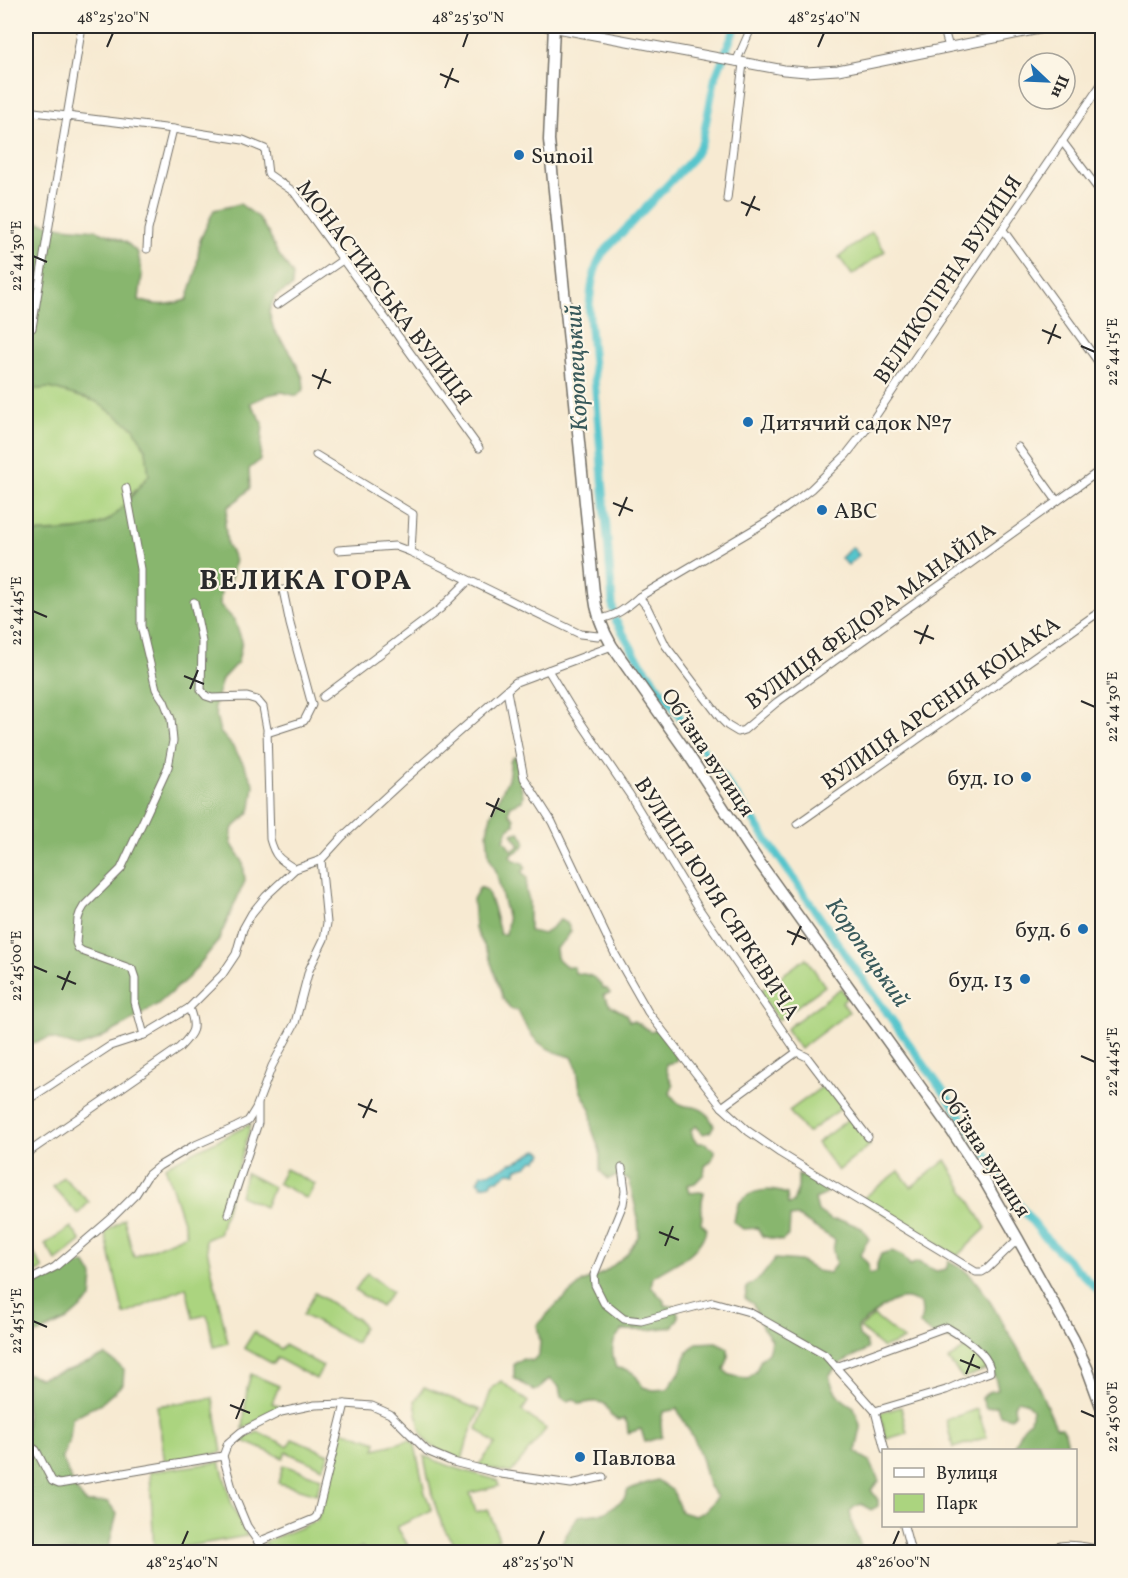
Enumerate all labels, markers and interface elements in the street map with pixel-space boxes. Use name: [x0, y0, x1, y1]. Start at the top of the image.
text: 48°25'20"N: [77, 8, 149, 29]
text: 48°25'30"N: [432, 8, 504, 29]
text: 48°25'40"N: [788, 8, 860, 29]
north arrow: [1017, 51, 1077, 111]
text: Пн: [1044, 71, 1074, 101]
place label: Sunoil: [531, 142, 594, 173]
marker: Sunoil: [512, 148, 526, 162]
street label: ВЕЛИКОГІРНА ВУЛИЦЯ: [867, 170, 1031, 391]
street label: МОНАСТИРСЬКА ВУЛИЦЯ: [288, 174, 478, 413]
text: 22°44'30"E: [7, 221, 28, 291]
water label: Коропецький: [558, 303, 598, 432]
text: 22°44'15"E: [1103, 318, 1124, 386]
place label: Дитячий садок №7: [760, 409, 952, 440]
marker: Дитячий садок №7: [741, 415, 755, 429]
place label: АВС: [834, 497, 878, 528]
marker: АВС: [815, 503, 829, 517]
street label: ВУЛИЦЯ ФЕДОРА МАНАЙЛА: [740, 516, 1003, 718]
district label: ВЕЛИКА ГОРА: [199, 562, 413, 601]
text: 22°44'45"E: [7, 576, 28, 646]
street label: ВУЛИЦЯ АРСЕНІЯ КОЦАКА: [816, 610, 1067, 799]
text: 22°44'30"E: [1103, 672, 1124, 742]
street label: Обʼїзна вулиця: [652, 683, 762, 824]
place label: буд. 10: [948, 764, 1014, 795]
marker: буд. 10: [1019, 770, 1033, 784]
street label: ВУЛИЦЯ ЮРІЯ СЯРКЕВИЧА: [626, 772, 806, 1027]
water label: Коропецький: [816, 891, 917, 1015]
place label: буд. 6: [1015, 916, 1071, 947]
marker: буд. 6: [1076, 922, 1090, 936]
text: 22°45'00"E: [7, 931, 28, 1001]
place label: буд. 13: [948, 966, 1013, 997]
marker: буд. 13: [1018, 972, 1032, 986]
text: 22°44'45"E: [1103, 1027, 1124, 1097]
street label: Обʼїзна вулиця: [930, 1082, 1038, 1224]
text: 22°45'15"E: [7, 1288, 28, 1354]
text: 22°45'00"E: [1103, 1382, 1124, 1452]
place label: Павлова: [592, 1444, 676, 1475]
legend: [882, 1449, 1077, 1527]
marker: Павлова: [573, 1450, 587, 1464]
text: Вулиця: [936, 1462, 998, 1487]
text: Парк: [936, 1492, 978, 1517]
text: 48°25'40"N: [146, 1553, 218, 1574]
text: 48°25'50"N: [502, 1553, 574, 1574]
text: 48°26'00"N: [856, 1553, 930, 1574]

